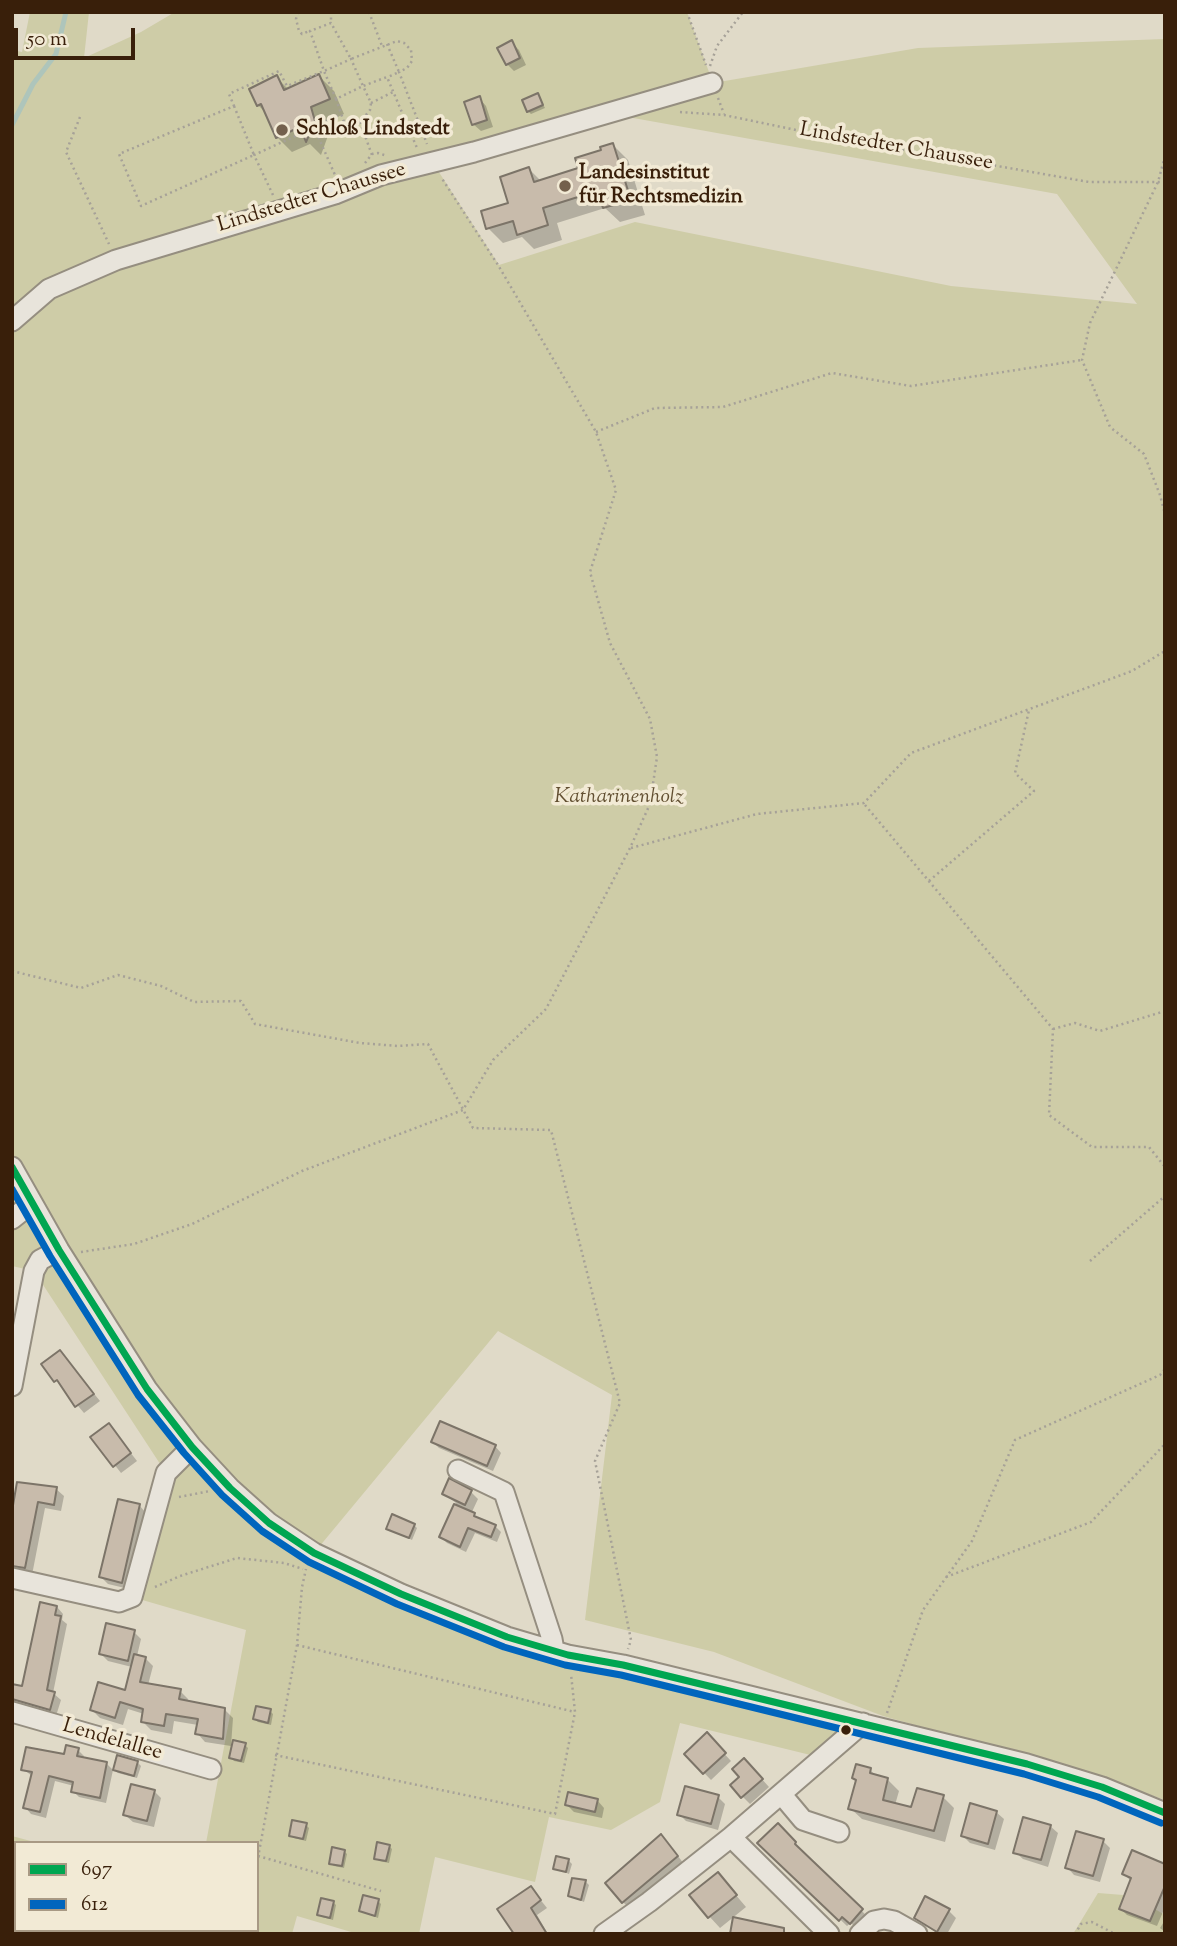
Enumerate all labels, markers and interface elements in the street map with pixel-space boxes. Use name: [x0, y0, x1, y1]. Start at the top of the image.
scale bar: [18, 14, 138, 58]
text: 50 m: [27, 25, 67, 55]
place label: Schloß Lindstedt: [296, 117, 450, 143]
street label: Lindstedter Chaussee: [797, 119, 995, 177]
marker: Schloß Lindstedt: [274, 122, 290, 138]
street label: Lindstedter Chaussee: [215, 158, 409, 240]
place label: Landesinstitut für Rechtsmedizin: [579, 161, 743, 211]
marker: Landesinstitut für Rechtsmedizin: [557, 178, 573, 194]
park label: Katharinenholz: [554, 785, 684, 811]
street label: Lendelallee: [59, 1715, 165, 1767]
unlabelled marker: [839, 1723, 853, 1737]
legend: [14, 1841, 259, 1932]
text: 697: [81, 1855, 112, 1885]
text: 612: [81, 1890, 108, 1920]

